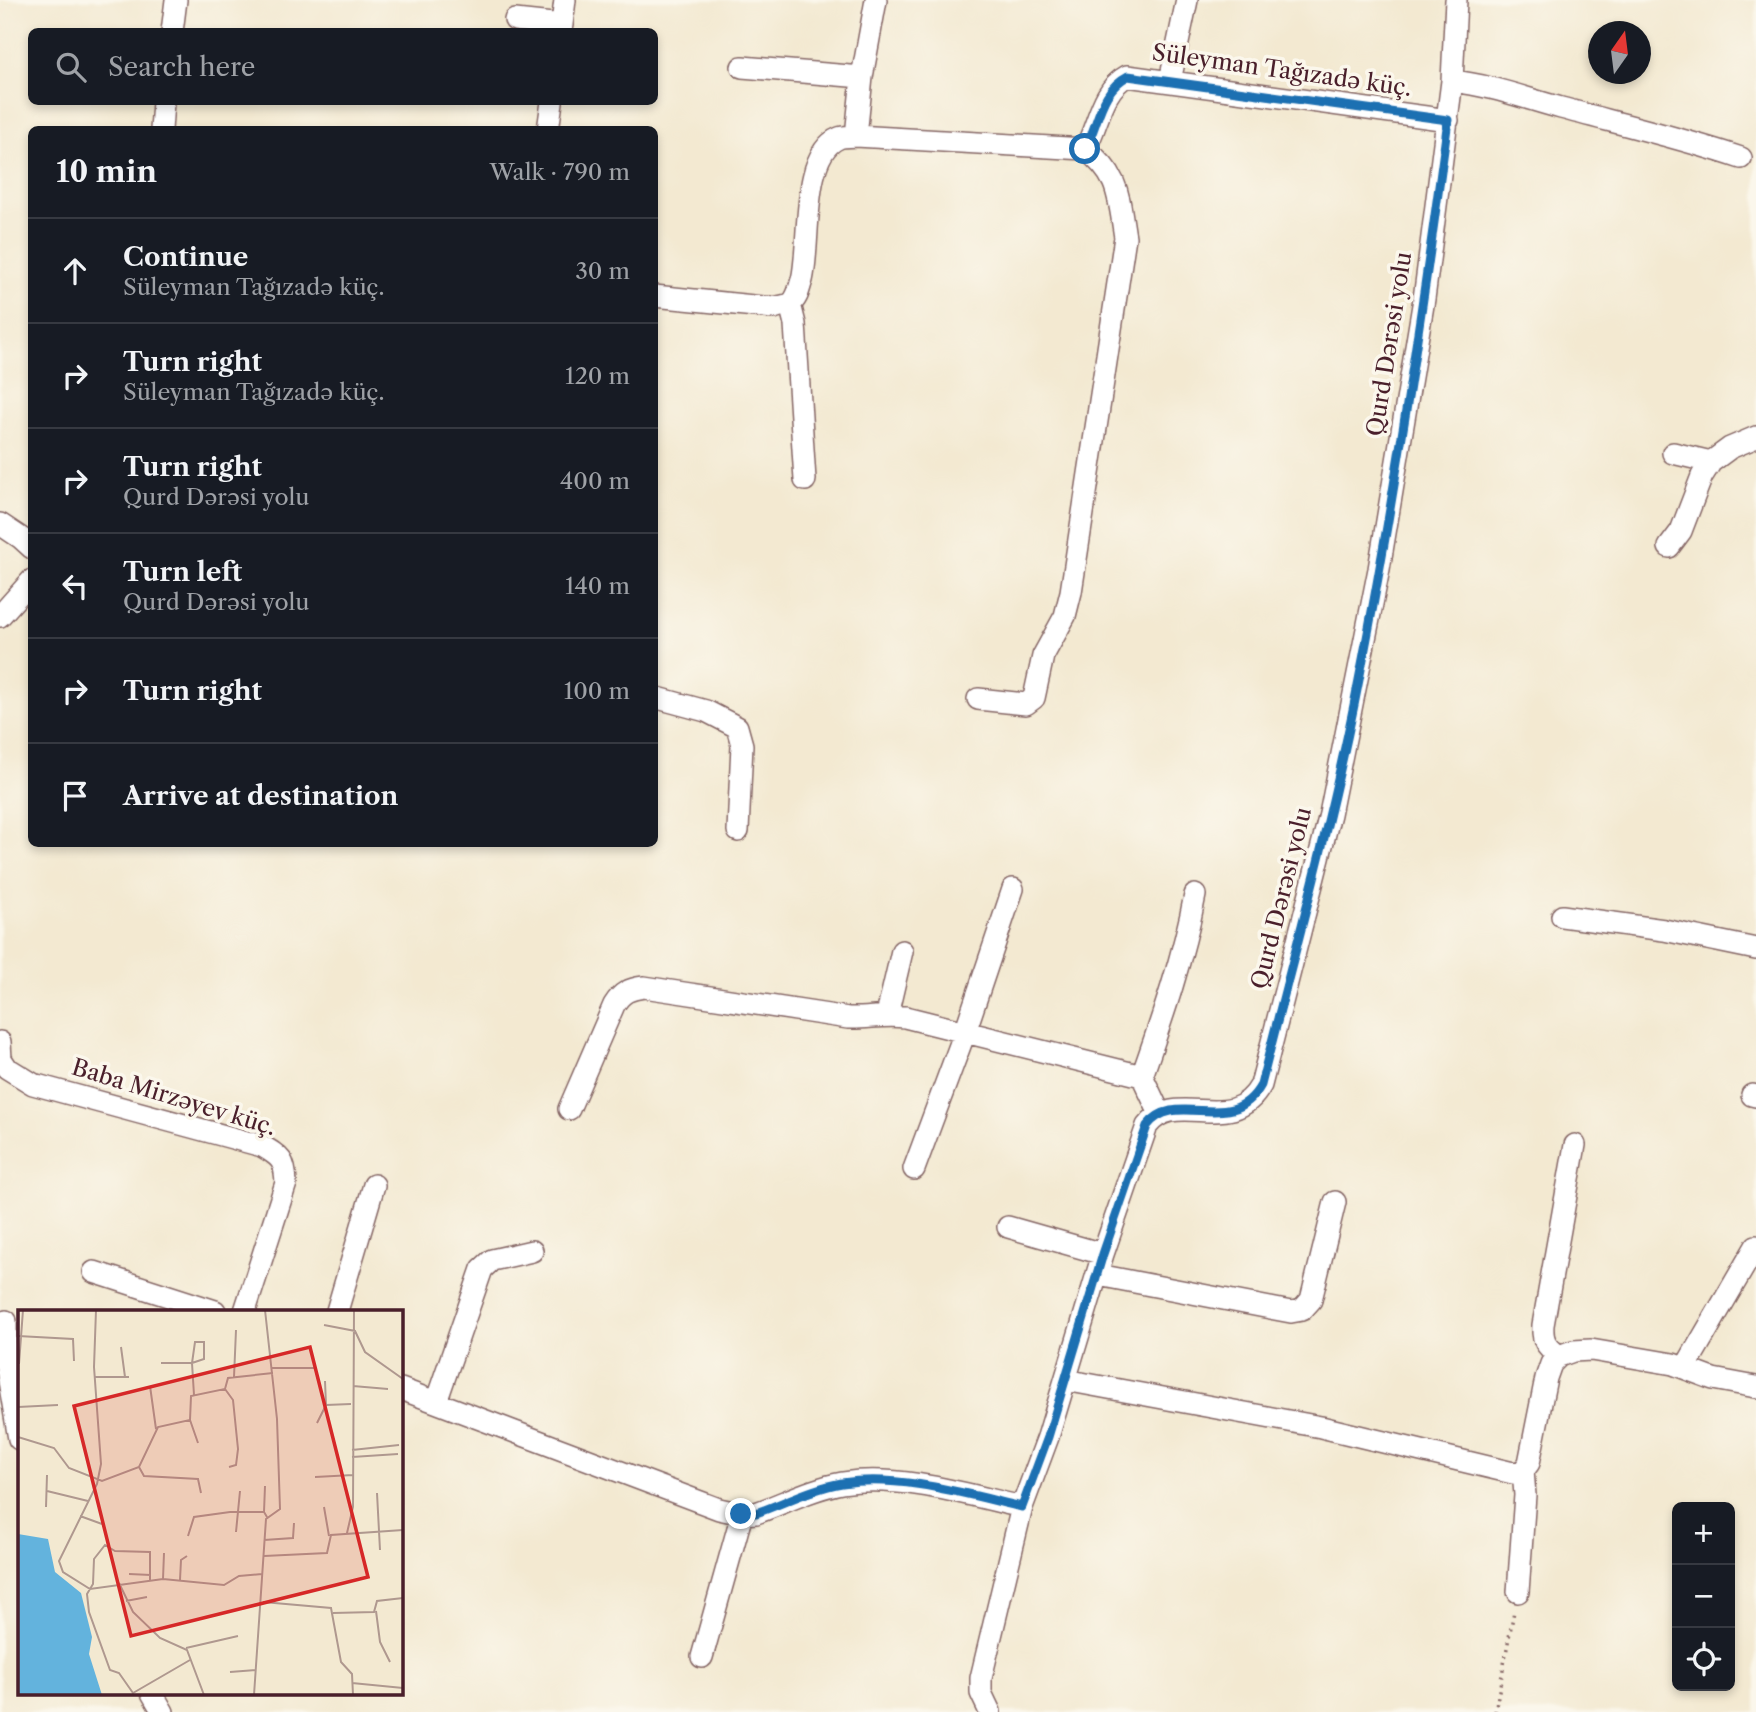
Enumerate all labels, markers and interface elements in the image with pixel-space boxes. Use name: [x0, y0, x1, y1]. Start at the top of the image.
north arrow: [1588, 21, 1651, 84]
search box: [28, 28, 658, 105]
street label: Süleyman Tağızadə küç.: [1151, 38, 1413, 102]
icon: search: [52, 48, 90, 86]
text: Search here: [108, 51, 255, 83]
route start: [1069, 133, 1100, 164]
text: 10 min: [56, 153, 157, 190]
text: Walk · 790 m: [489, 158, 630, 186]
text: Continue: [123, 241, 248, 273]
street label: Qurd Dərəsi yolu: [1361, 250, 1417, 438]
icon: ahead: [56, 252, 94, 290]
text: 30 m: [575, 257, 630, 285]
text: Süleyman Tağızadə küç.: [123, 273, 385, 301]
text: Turn right: [123, 346, 262, 378]
icon: right: [56, 357, 94, 395]
text: 120 m: [565, 362, 630, 390]
text: Süleyman Tağızadə küç.: [123, 378, 385, 406]
text: Turn right: [123, 451, 262, 483]
icon: right: [56, 462, 94, 500]
text: 400 m: [560, 467, 630, 495]
text: Qurd Dərəsi yolu: [123, 483, 310, 511]
text: Turn left: [123, 556, 242, 588]
icon: left: [56, 567, 94, 605]
text: 140 m: [565, 572, 630, 600]
text: Qurd Dərəsi yolu: [123, 588, 310, 616]
icon: right: [56, 672, 94, 710]
text: Turn right: [123, 675, 262, 707]
text: 100 m: [564, 677, 630, 705]
icon: arrive: [56, 777, 94, 815]
text: Arrive at destination: [123, 780, 398, 812]
street label: Qurd Dərəsi yolu: [1245, 804, 1317, 992]
street label: Baba Mirzəyev küç.: [69, 1053, 279, 1141]
inset map: [18, 1310, 402, 1694]
route end: [725, 1498, 756, 1529]
map controls: [1672, 1502, 1735, 1691]
button: +: [1672, 1502, 1735, 1565]
button: −: [1672, 1565, 1735, 1628]
button: locate: [1672, 1628, 1735, 1691]

